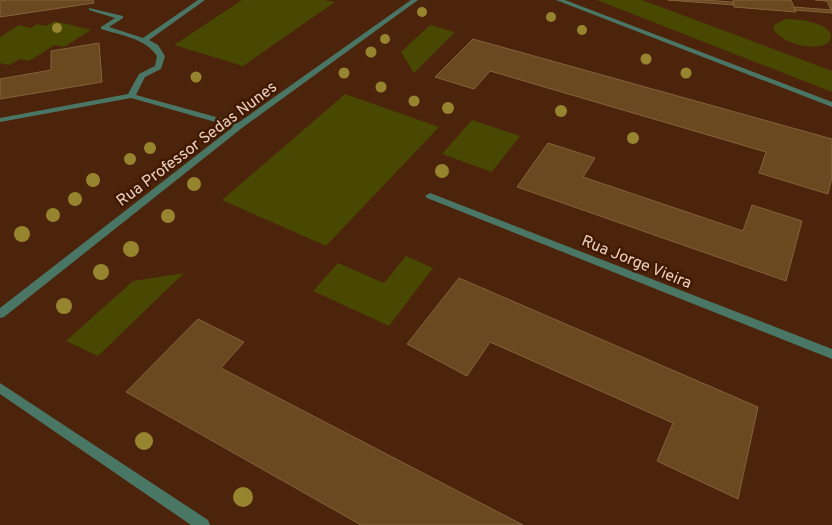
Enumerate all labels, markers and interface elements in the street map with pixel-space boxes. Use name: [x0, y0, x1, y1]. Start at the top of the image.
street label: Rua Professor Sedas Nunes: [113, 78, 281, 212]
street label: Rua Jorge Vieira: [578, 232, 694, 294]

